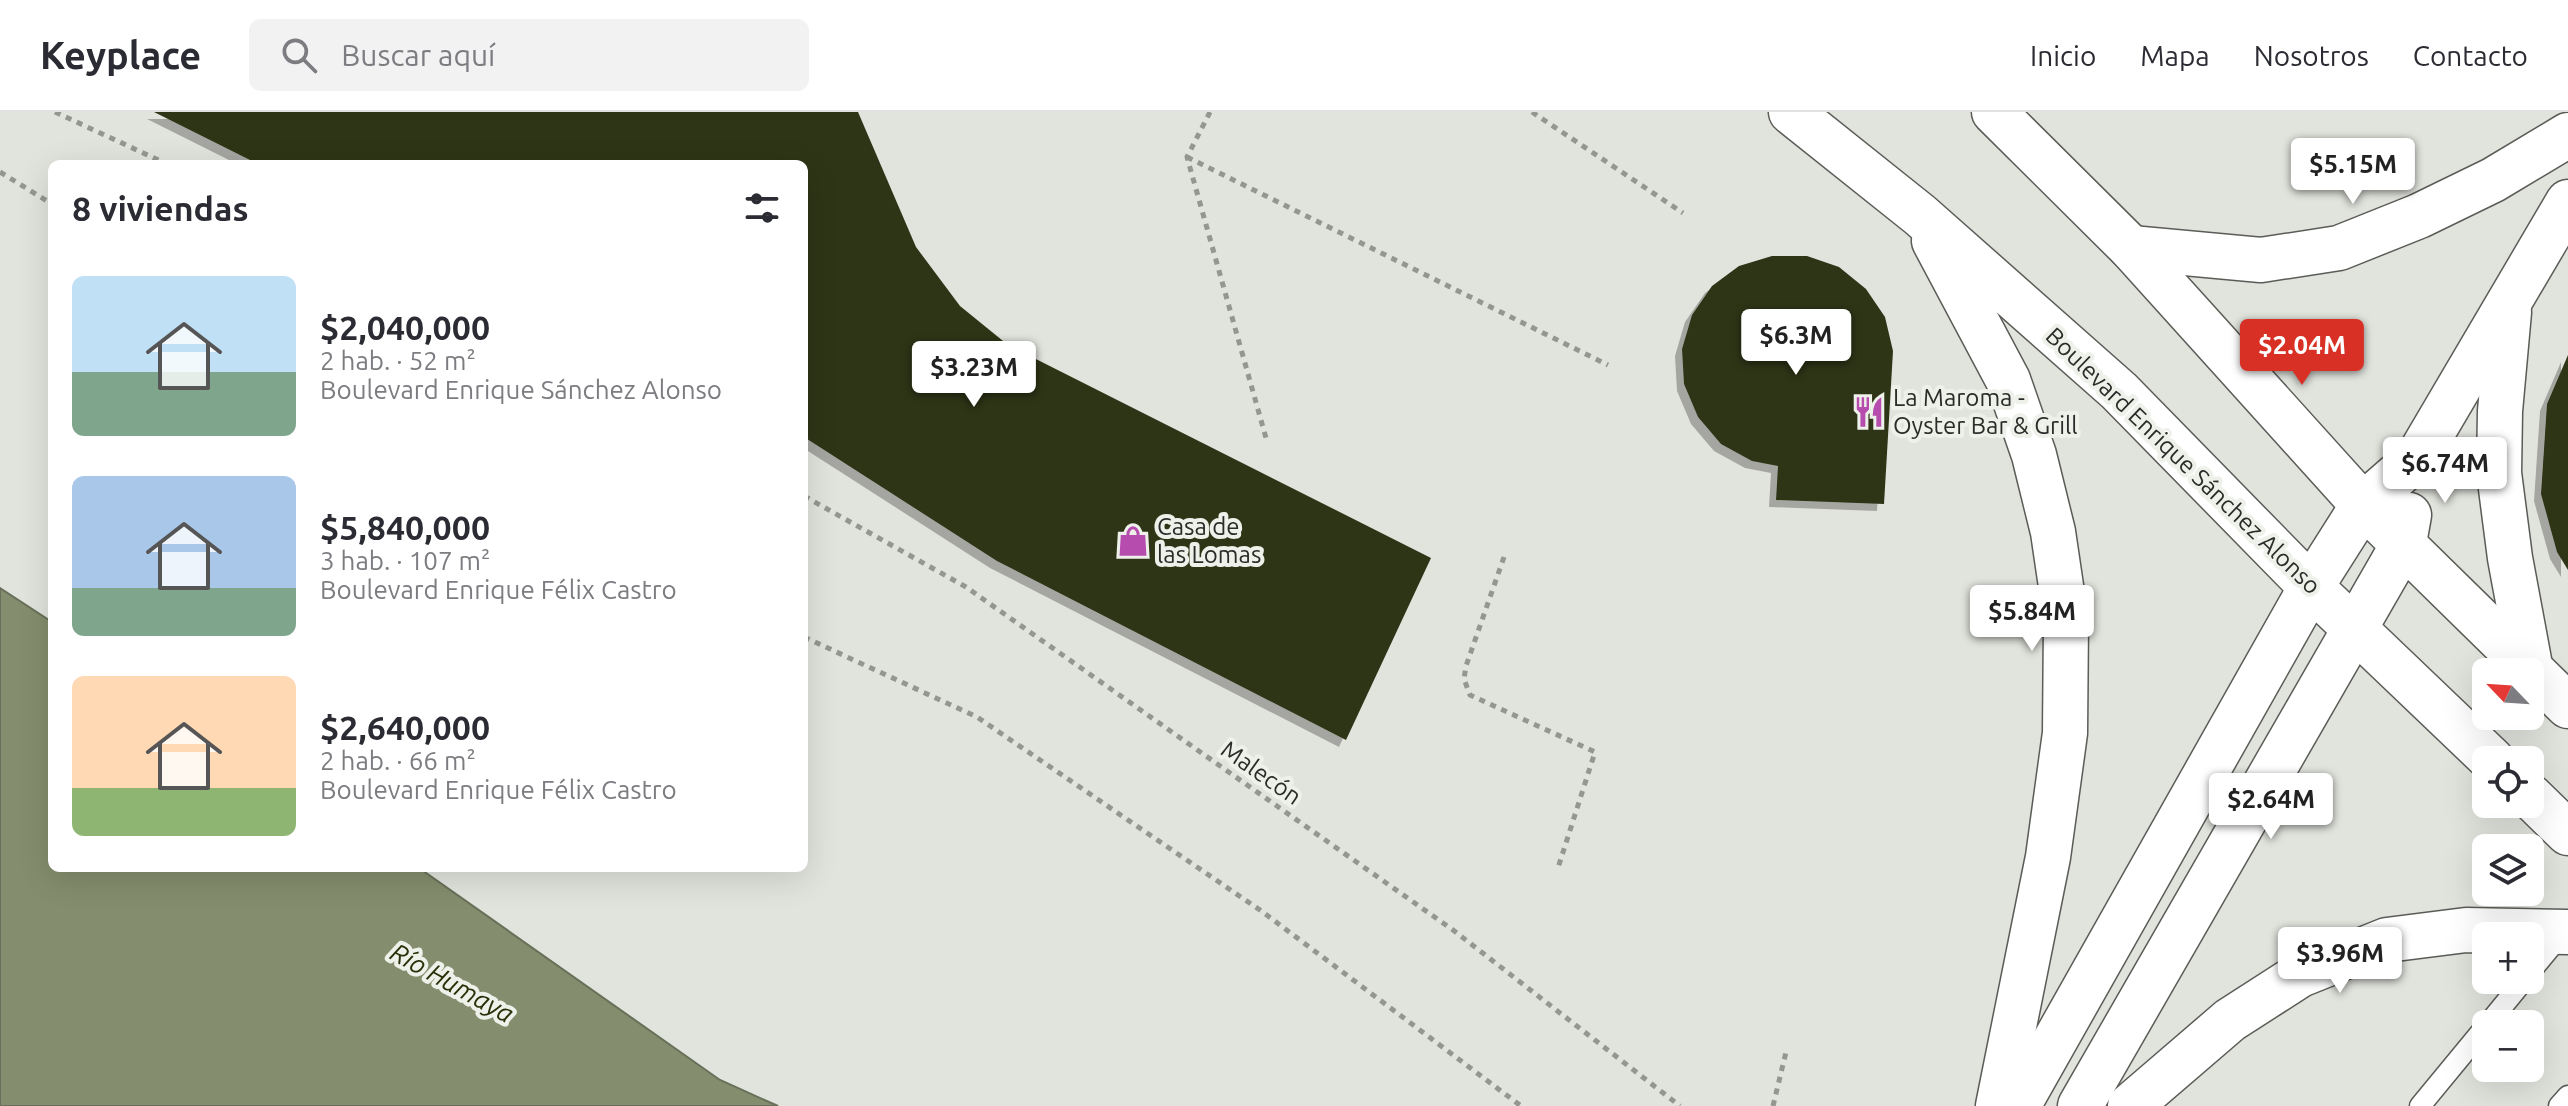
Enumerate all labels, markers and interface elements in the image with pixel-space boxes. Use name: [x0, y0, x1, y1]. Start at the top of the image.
search box: [249, 19, 809, 91]
icon: search: [277, 33, 321, 77]
text: Keyplace: [40, 34, 201, 76]
text: Buscar aquí: [341, 38, 495, 72]
text: Inicio: [2030, 40, 2096, 71]
text: Mapa: [2140, 40, 2210, 71]
text: Nosotros: [2254, 40, 2369, 71]
text: Contacto: [2413, 40, 2528, 71]
pin: $5.15M: [2288, 138, 2418, 206]
text: $5.15M: [2309, 149, 2397, 178]
icon: filters: [740, 186, 784, 230]
text: 8 viviendas: [72, 189, 248, 227]
icon: home: [136, 308, 232, 404]
text: $2,040,000: [320, 308, 490, 346]
pin: $6.3M: [1740, 309, 1852, 377]
pin: $2.04M: [2237, 319, 2367, 387]
text: $6.3M: [1759, 320, 1833, 349]
street label: Boulevard Enrique Sánchez Alonso: [2040, 322, 2326, 599]
text: $2.04M: [2258, 330, 2346, 359]
pin: $3.23M: [909, 341, 1039, 409]
text: 2 hab. · 52 m²: [320, 346, 476, 375]
text: $3.23M: [930, 352, 1018, 381]
text: Boulevard Enrique Sánchez Alonso: [320, 375, 722, 404]
place label: La Maroma - Oyster Bar & Grill: [1893, 384, 2078, 439]
restaurant icon: La Maroma - Oyster Bar & Grill: [1852, 395, 1886, 429]
pin: $6.74M: [2380, 437, 2510, 505]
text: $6.74M: [2401, 448, 2489, 477]
icon: home: [136, 508, 232, 604]
text: $5,840,000: [320, 508, 490, 546]
place label: Casa de las Lomas: [1157, 513, 1261, 568]
shop icon: Casa de las Lomas: [1116, 524, 1150, 558]
text: 3 hab. · 107 m²: [320, 546, 490, 575]
text: Boulevard Enrique Félix Castro: [320, 575, 677, 604]
pin: $5.84M: [1967, 585, 2097, 653]
text: $5.84M: [1988, 596, 2076, 625]
north arrow: [2472, 658, 2544, 730]
map controls: [2472, 658, 2544, 1082]
icon: home: [136, 708, 232, 804]
text: $2,640,000: [320, 708, 490, 746]
street label: Malecón: [1216, 735, 1307, 810]
text: 2 hab. · 66 m²: [320, 746, 476, 775]
button: locate: [2472, 746, 2544, 818]
pin: $2.64M: [2206, 773, 2336, 841]
text: Boulevard Enrique Félix Castro: [320, 775, 677, 804]
text: $2.64M: [2227, 784, 2315, 813]
button: layers: [2472, 834, 2544, 906]
button: +: [2472, 922, 2544, 994]
pin: $3.96M: [2275, 927, 2405, 995]
water label: Río Humaya: [386, 937, 519, 1028]
text: $3.96M: [2296, 938, 2384, 967]
button: −: [2472, 1010, 2544, 1082]

